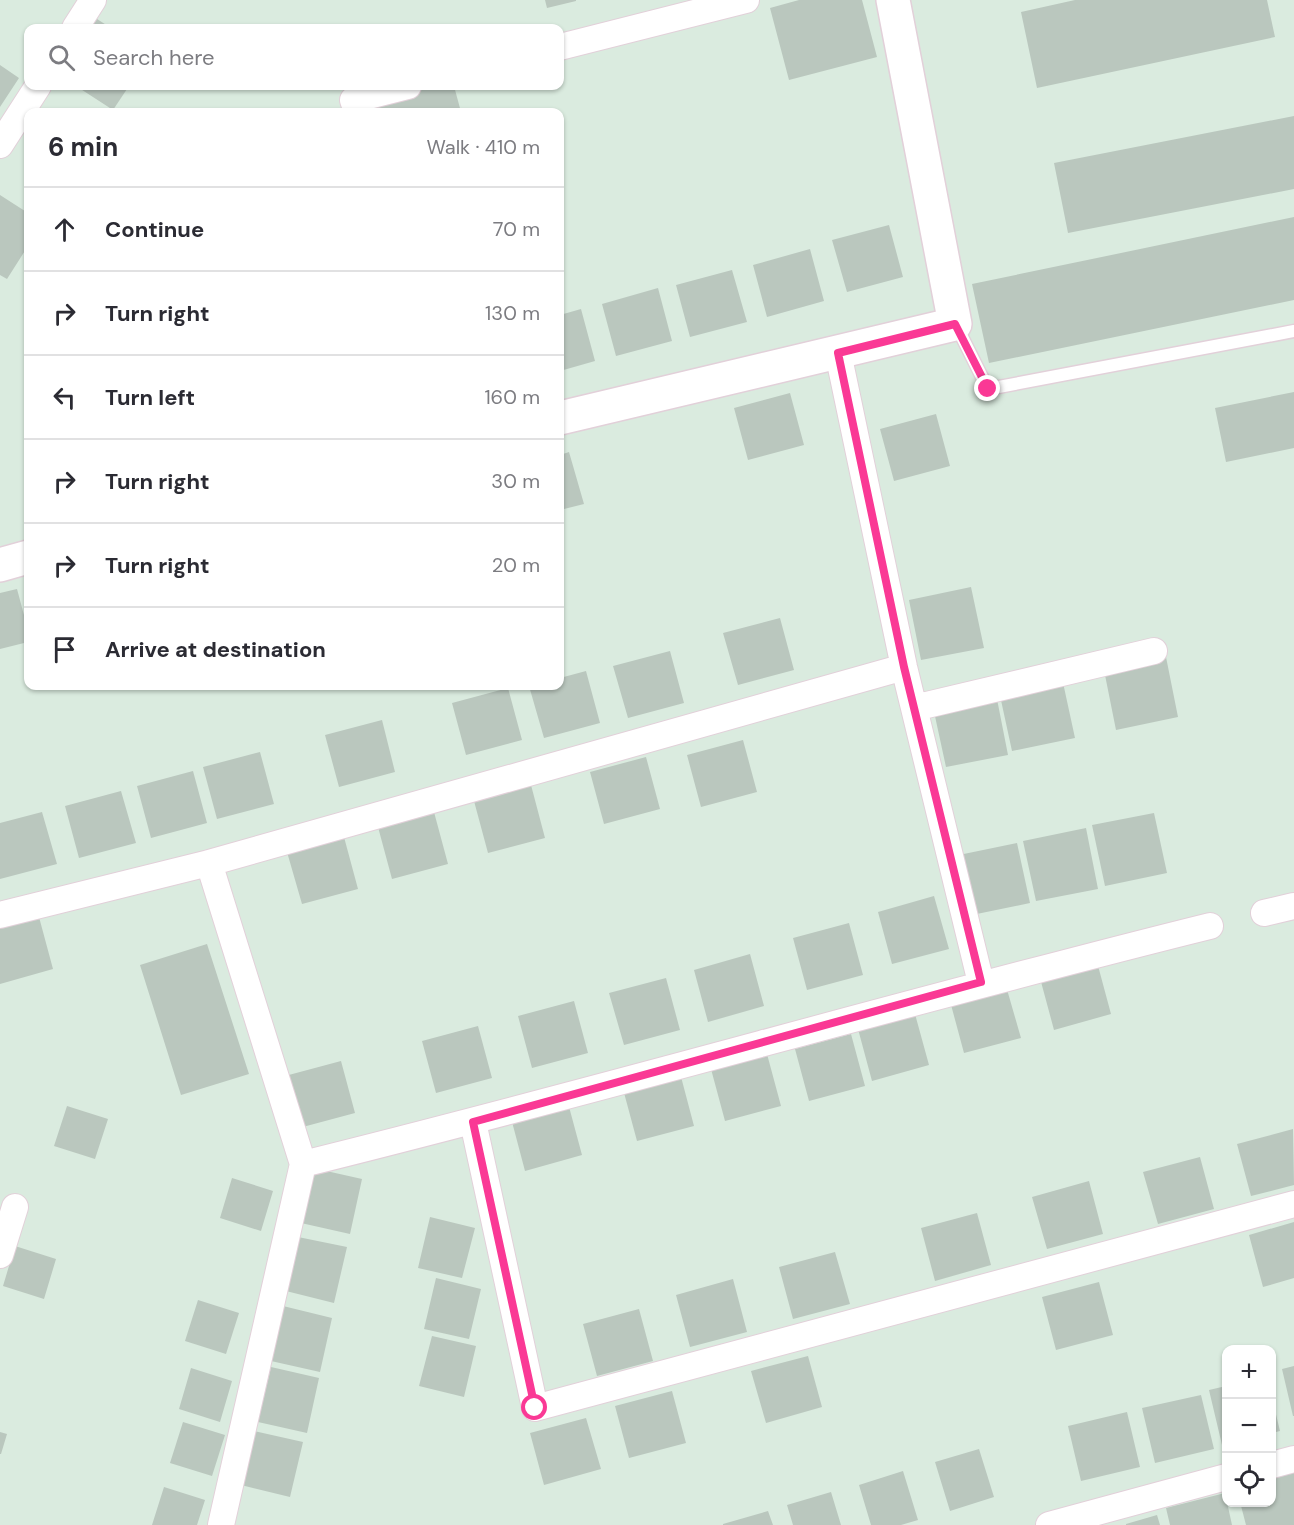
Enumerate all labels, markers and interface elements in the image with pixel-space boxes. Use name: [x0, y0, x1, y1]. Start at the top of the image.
search box: [24, 24, 564, 90]
icon: search: [45, 41, 78, 74]
text: Search here: [93, 43, 214, 72]
text: 6 min: [48, 130, 118, 164]
text: Walk · 410 m: [426, 134, 540, 160]
icon: ahead: [48, 213, 81, 246]
text: Continue: [105, 215, 204, 244]
text: 70 m: [493, 216, 540, 242]
icon: right: [48, 297, 81, 330]
text: Turn right: [105, 299, 210, 328]
text: 130 m: [485, 300, 540, 326]
route end: [974, 375, 1000, 401]
icon: left: [48, 381, 81, 414]
text: Turn left: [105, 383, 195, 412]
text: 160 m: [484, 384, 540, 410]
icon: right: [48, 465, 81, 498]
text: Turn right: [105, 467, 210, 496]
text: 30 m: [491, 468, 540, 494]
icon: right: [48, 549, 81, 582]
text: Turn right: [105, 551, 210, 580]
text: 20 m: [492, 552, 540, 578]
icon: arrive: [48, 633, 81, 666]
text: Arrive at destination: [105, 635, 326, 664]
map controls: [1222, 1345, 1276, 1507]
button: +: [1222, 1345, 1276, 1399]
route start: [521, 1394, 547, 1420]
button: −: [1222, 1399, 1276, 1453]
button: locate: [1222, 1453, 1276, 1507]

